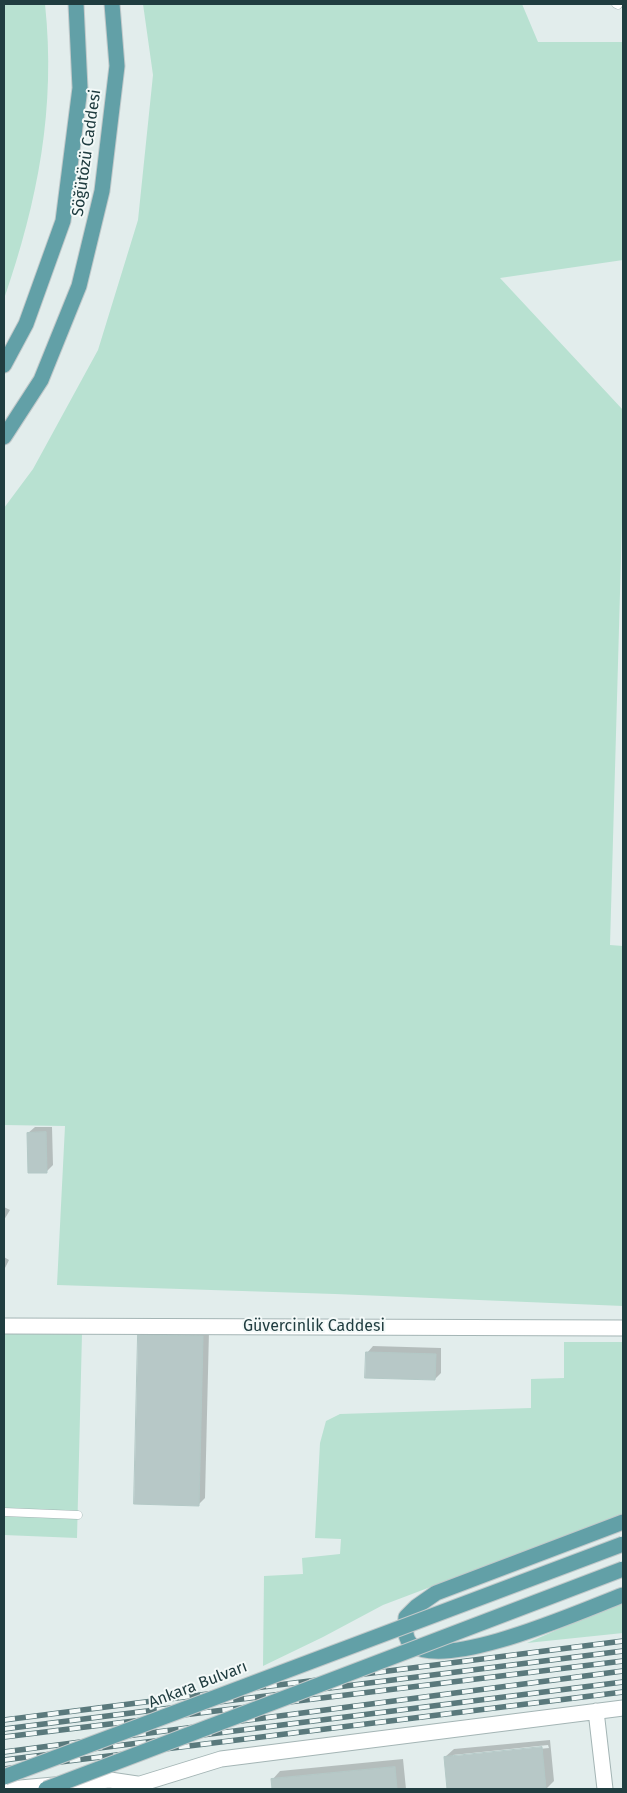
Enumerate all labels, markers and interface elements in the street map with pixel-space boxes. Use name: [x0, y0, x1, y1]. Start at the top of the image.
street label: Söğütözü Caddesi: [69, 88, 105, 218]
street label: Güvercinlik Caddesi: [243, 1317, 385, 1337]
street label: Ankara Bulvarı: [146, 1657, 250, 1713]

